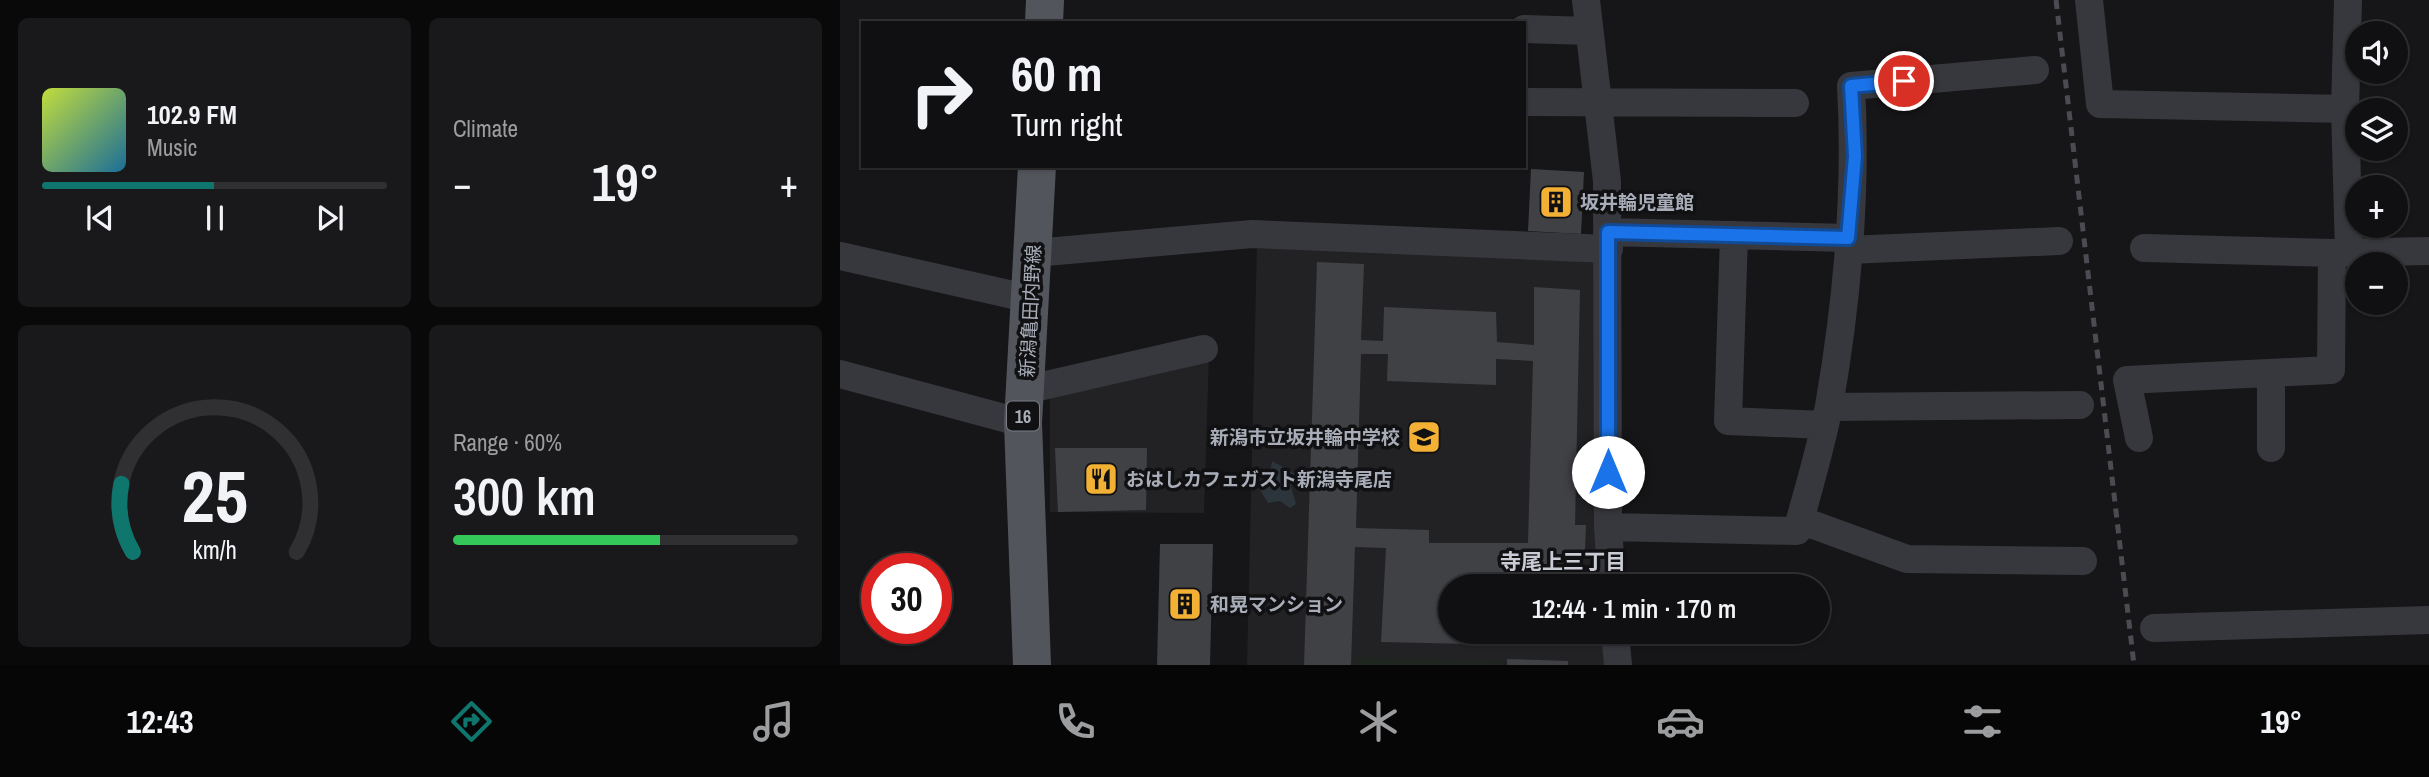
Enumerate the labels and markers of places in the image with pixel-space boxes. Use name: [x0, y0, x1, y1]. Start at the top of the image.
pin: [1874, 51, 1934, 111]
building icon: 坂井輪児童館: [1537, 183, 1575, 221]
place label: 坂井輪児童館: [1580, 189, 1694, 215]
school or university icon: 新潟市立坂井輪中学校: [1405, 418, 1443, 456]
place label: 新潟市立坂井輪中学校: [1210, 424, 1400, 450]
restaurant icon: おはしカフェガスト新潟寺尾店: [1082, 460, 1120, 498]
place label: おはしカフェガスト新潟寺尾店: [1126, 466, 1392, 492]
building icon: 和晃マンション: [1166, 585, 1204, 623]
place label: 和晃マンション: [1210, 591, 1343, 617]

